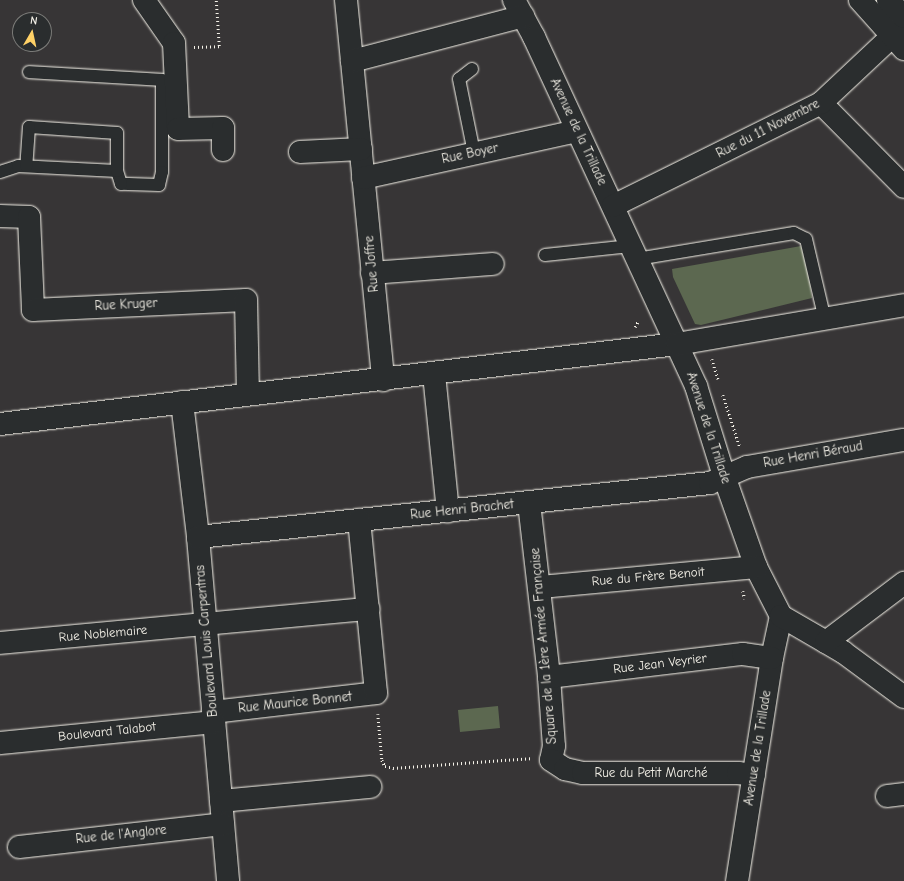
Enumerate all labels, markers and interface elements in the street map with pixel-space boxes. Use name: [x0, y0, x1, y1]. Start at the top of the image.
north arrow: [12, 12, 52, 52]
text: N: [29, 14, 38, 28]
street label: Avenue de la Trillade: [546, 76, 610, 188]
street label: Rue du 11 Novembre: [714, 96, 822, 162]
street label: Rue Boyer: [440, 140, 500, 168]
street label: Rue Joffre: [362, 235, 382, 293]
street label: Rue Kruger: [94, 296, 158, 314]
street label: Avenue de la Trillade: [683, 370, 733, 486]
street label: Rue Henri Béraud: [762, 439, 864, 471]
street label: Rue Henri Brachet: [409, 497, 515, 523]
street label: Square de la 1ère Armée Française: [528, 547, 560, 745]
street label: Boulevard Louis Carpentras: [193, 564, 221, 718]
street label: Rue du Frère Benoit: [591, 564, 705, 590]
street label: Rue Noblemaire: [58, 622, 148, 646]
street label: Rue Jean Veyrier: [612, 651, 708, 677]
street label: Rue Maurice Bonnet: [237, 689, 353, 717]
street label: Avenue de la Trillade: [741, 689, 775, 807]
street label: Boulevard Talabot: [57, 719, 157, 745]
street label: Rue du Petit Marché: [594, 765, 708, 781]
street label: Rue de l'Anglore: [75, 822, 167, 848]

